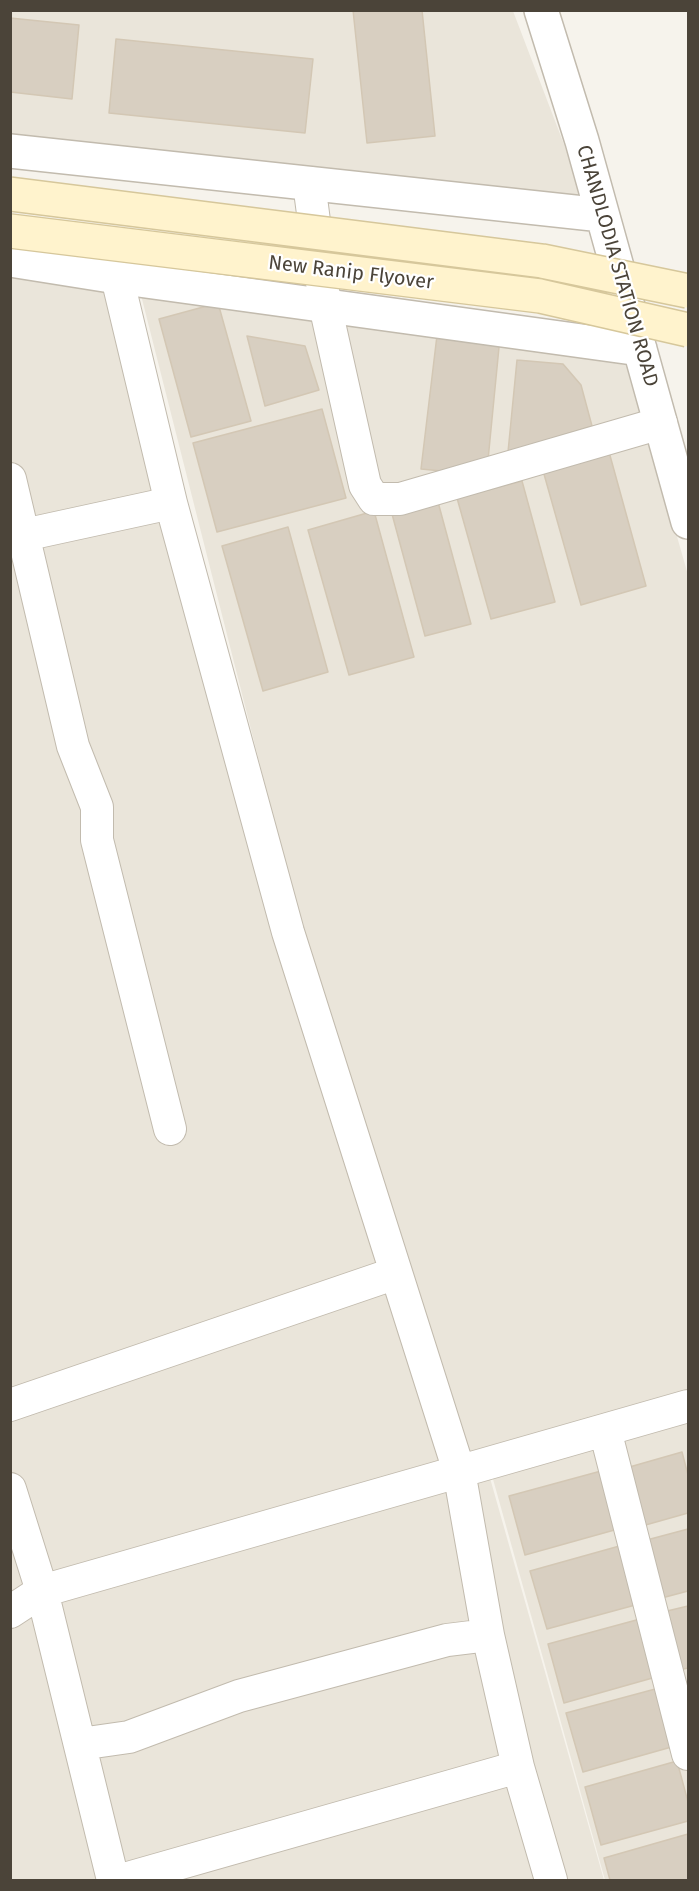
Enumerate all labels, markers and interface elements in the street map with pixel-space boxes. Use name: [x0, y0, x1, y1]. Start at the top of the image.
street label: CHANDLODIA STATION ROAD: [571, 142, 663, 390]
street label: New Ranip Flyover: [267, 251, 435, 295]

